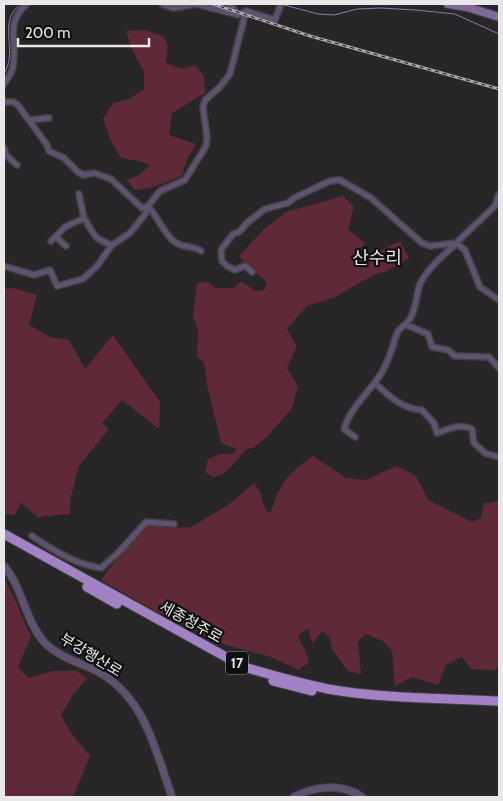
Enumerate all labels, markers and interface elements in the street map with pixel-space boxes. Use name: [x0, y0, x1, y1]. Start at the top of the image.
scale bar: [18, 15, 149, 47]
text: 200 m: [25, 24, 70, 42]
district label: 산수리: [352, 247, 402, 269]
street label: 세종청주로: [156, 597, 226, 647]
street label: 부강행산로: [57, 630, 125, 680]
road number: 17: [226, 651, 248, 674]

